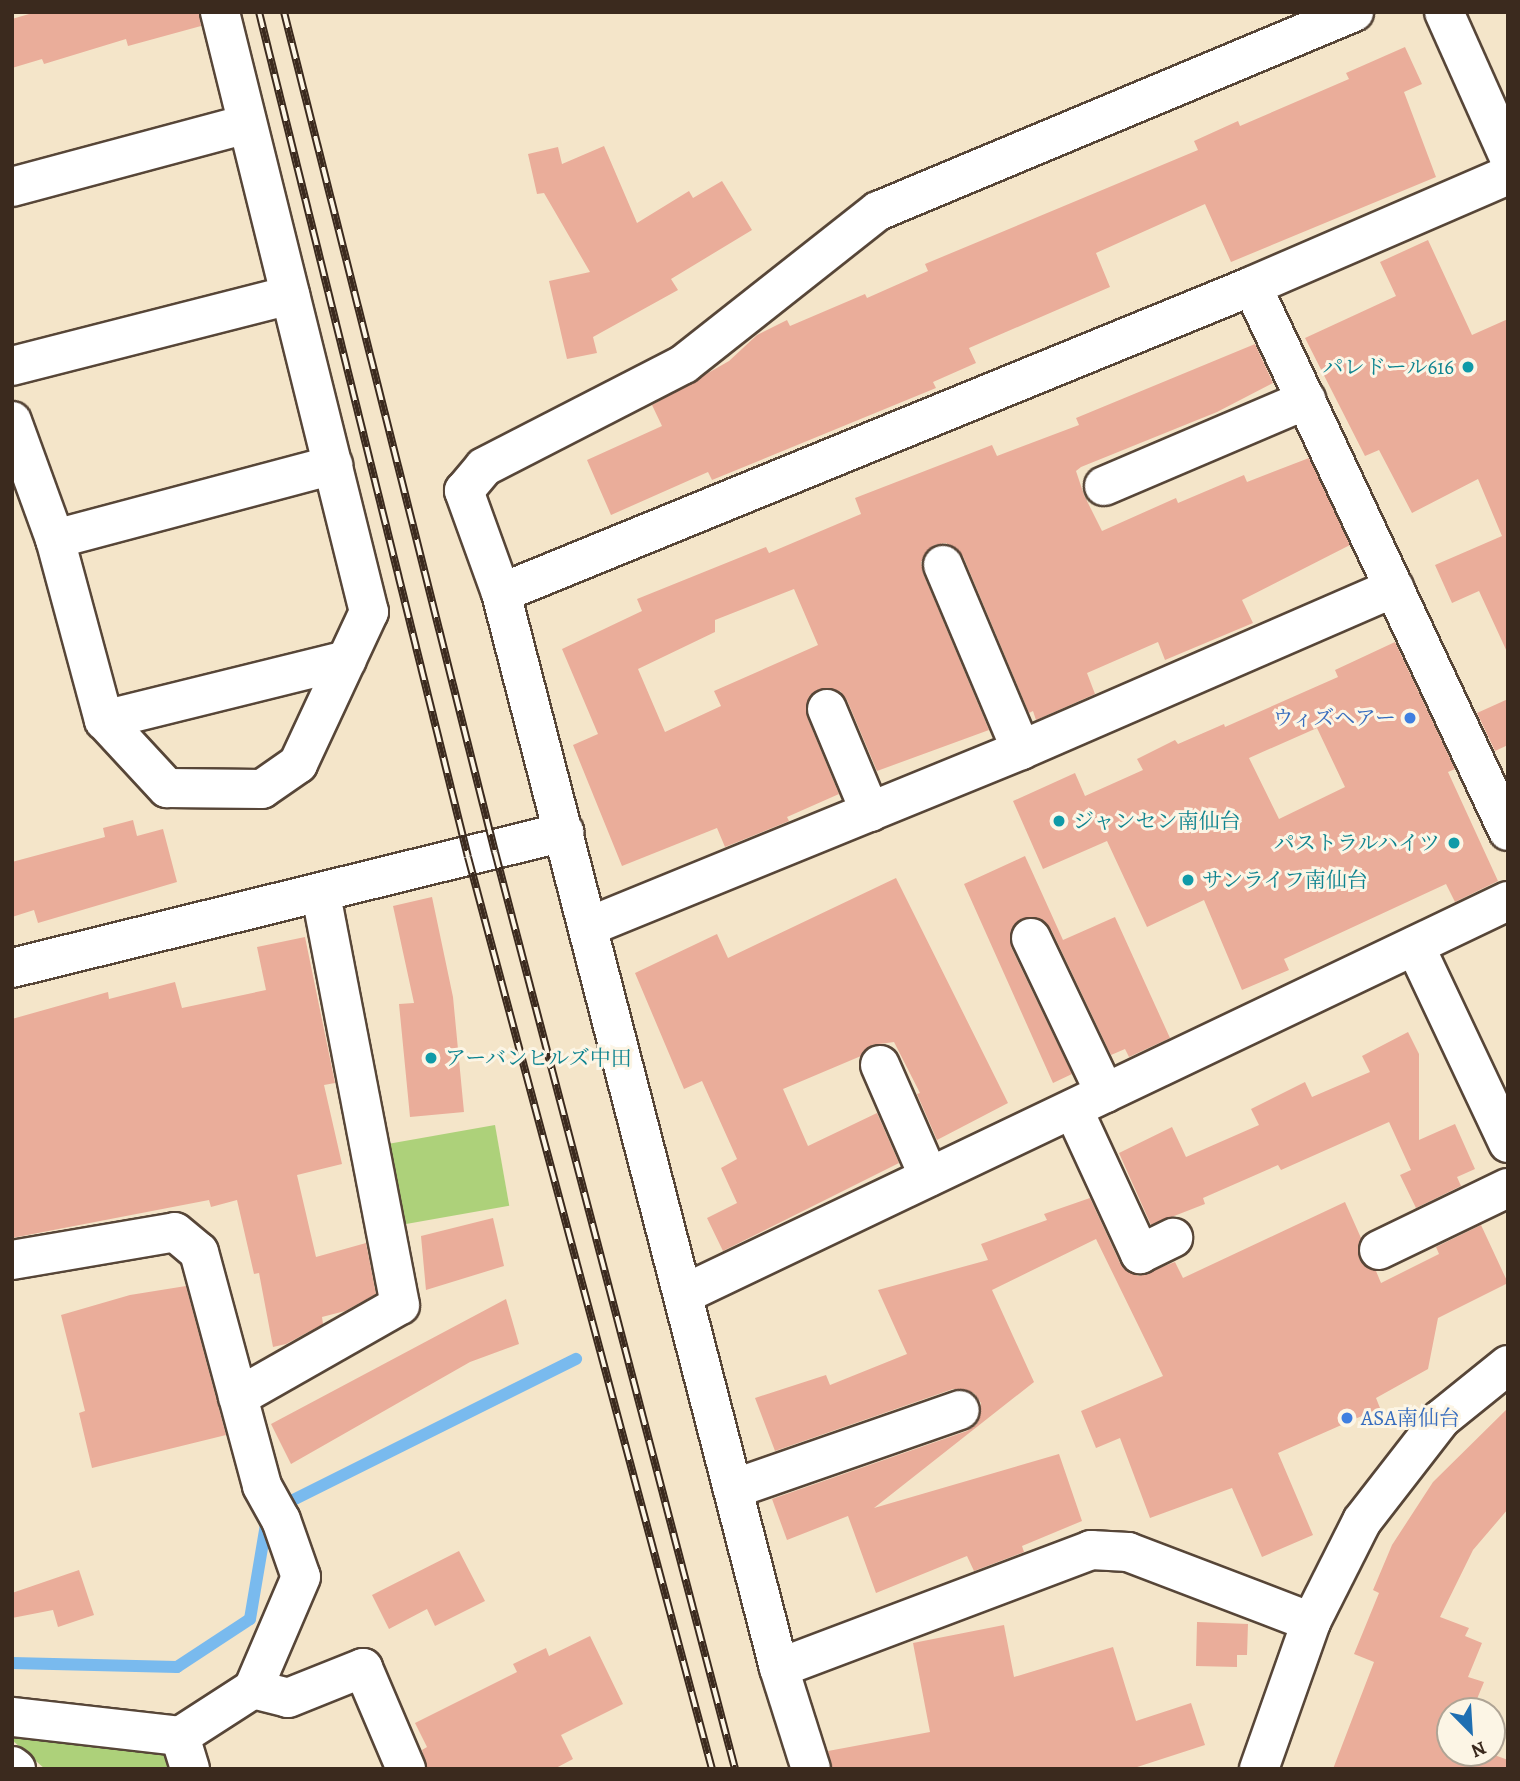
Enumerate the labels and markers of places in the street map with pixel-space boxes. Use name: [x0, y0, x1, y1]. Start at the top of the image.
place label: パレドール616: [1322, 354, 1454, 380]
marker: パレドール616: [1460, 359, 1476, 375]
place label: ウィズヘアー: [1271, 705, 1396, 731]
marker: ウィズヘアー: [1402, 710, 1418, 726]
place label: ジャンセン南仙台: [1073, 808, 1241, 834]
marker: ジャンセン南仙台: [1051, 813, 1067, 829]
place label: パストラルハイツ: [1272, 830, 1440, 856]
marker: パストラルハイツ: [1446, 835, 1462, 851]
place label: サンライフ南仙台: [1202, 867, 1370, 893]
marker: サンライフ南仙台: [1180, 872, 1196, 888]
place label: アーバンヒルズ中田: [445, 1045, 633, 1071]
marker: アーバンヒルズ中田: [423, 1050, 439, 1066]
place label: ASA南仙台: [1361, 1405, 1460, 1431]
marker: ASA南仙台: [1339, 1410, 1355, 1426]

